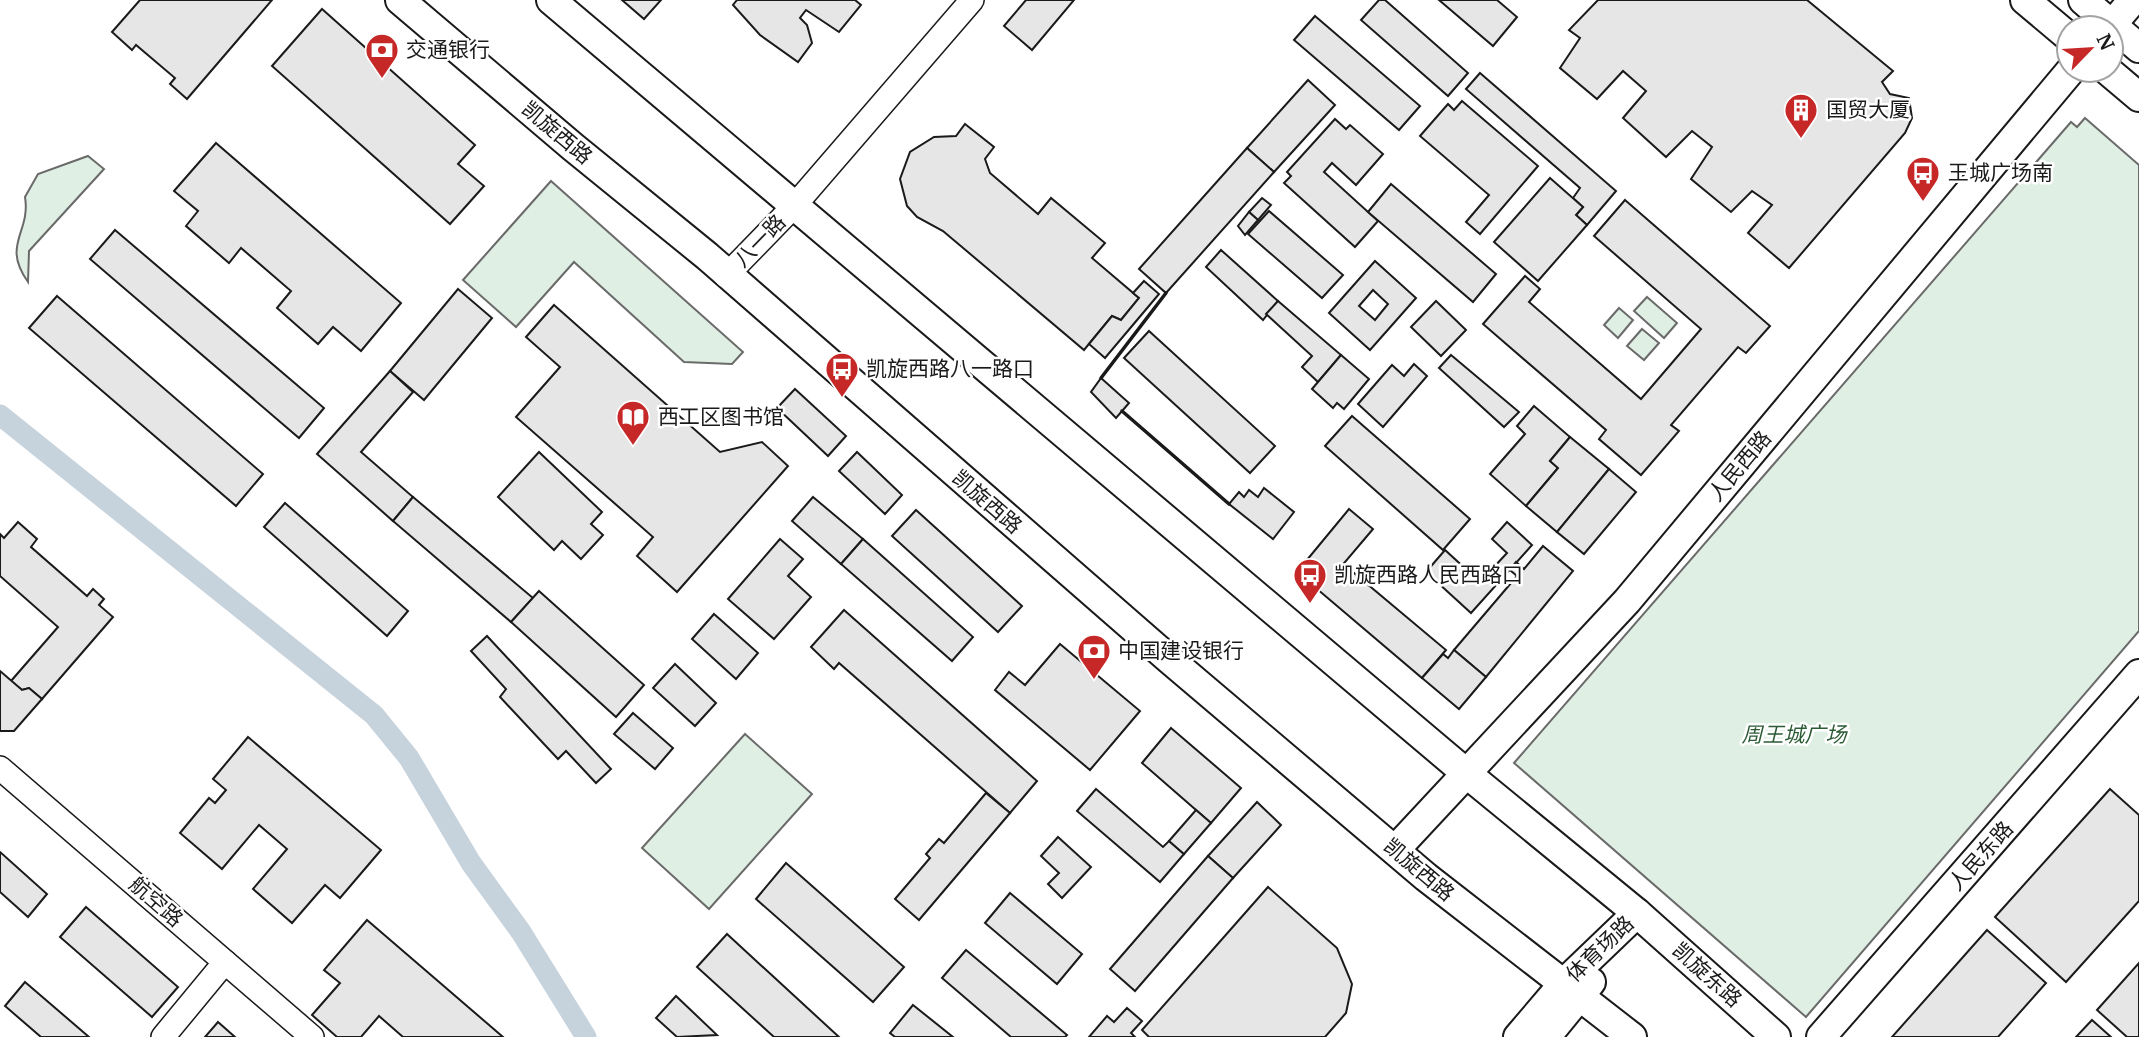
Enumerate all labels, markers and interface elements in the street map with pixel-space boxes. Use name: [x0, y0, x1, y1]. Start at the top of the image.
north arrow: [2055, 14, 2125, 84]
text: N: [2091, 30, 2119, 54]
bank icon: 交通银行: [363, 31, 401, 80]
place label: 交通银行: [406, 36, 490, 63]
building icon: 国贸大厦: [1782, 91, 1820, 140]
street label: 凯旋西路: [516, 95, 598, 170]
place label: 国贸大厦: [1826, 96, 1910, 123]
bus stop icon: 王城广场南: [1904, 154, 1942, 203]
place label: 王城广场南: [1948, 159, 2053, 186]
street label: 八一路: [728, 209, 791, 273]
bus stop icon: 凯旋西路八一路口: [823, 350, 861, 399]
place label: 凯旋西路八一路口: [866, 355, 1034, 382]
library icon: 西工区图书馆: [614, 398, 652, 447]
place label: 西工区图书馆: [658, 403, 784, 430]
street label: 人民西路: [1702, 425, 1777, 507]
street label: 凯旋西路: [947, 464, 1028, 539]
bus stop icon: 凯旋西路人民西路口: [1291, 556, 1329, 605]
place label: 凯旋西路人民西路口: [1334, 561, 1523, 588]
bank icon: 中国建设银行: [1075, 632, 1113, 681]
place label: 中国建设银行: [1118, 637, 1244, 664]
park label: 周王城广场: [1742, 721, 1848, 748]
street label: 人民东路: [1942, 815, 2019, 896]
street label: 凯旋西路: [1378, 832, 1460, 907]
street label: 航空路: [124, 871, 189, 932]
street label: 体育场路: [1560, 910, 1639, 988]
street label: 凯旋东路: [1667, 936, 1748, 1013]

